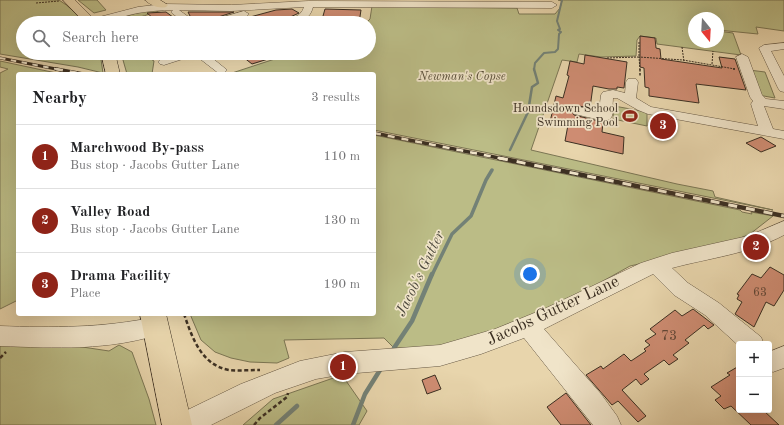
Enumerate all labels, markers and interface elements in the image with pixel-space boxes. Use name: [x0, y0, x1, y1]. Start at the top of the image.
north arrow: [688, 12, 724, 48]
search box: [16, 16, 376, 60]
icon: search: [30, 27, 52, 49]
text: Search here: [62, 31, 139, 46]
park label: Newman's Copse: [417, 71, 506, 83]
text: Nearby: [32, 90, 87, 107]
text: 3 results: [311, 91, 360, 104]
place label: Houndsdown School Swimming Pool: [513, 103, 618, 129]
sports icon: Houndsdown School Swimming Pool: [621, 107, 639, 125]
pin: 3: [650, 111, 676, 141]
text: Marchwood By-pass: [70, 141, 204, 156]
text: 1: [41, 150, 49, 163]
text: 110 m: [323, 150, 360, 163]
text: Bus stop · Jacobs Gutter Lane: [70, 159, 239, 172]
text: Valley Road: [70, 205, 150, 220]
text: 2: [41, 214, 49, 227]
text: 130 m: [323, 214, 360, 227]
text: Bus stop · Jacobs Gutter Lane: [70, 223, 239, 236]
water label: Jacob's Gutter: [394, 229, 448, 319]
pin: 2: [743, 232, 769, 262]
your location: [520, 264, 540, 284]
text: Drama Facility: [70, 269, 171, 284]
street label: Jacobs Gutter Lane: [484, 273, 622, 349]
text: 3: [41, 278, 49, 291]
text: 190 m: [323, 278, 360, 291]
text: Place: [70, 287, 100, 300]
house number: 63: [753, 287, 767, 299]
house number: 73: [661, 329, 677, 343]
map controls: [736, 341, 772, 413]
button: +: [736, 341, 772, 377]
pin: 1: [330, 352, 356, 382]
button: −: [736, 377, 772, 413]

